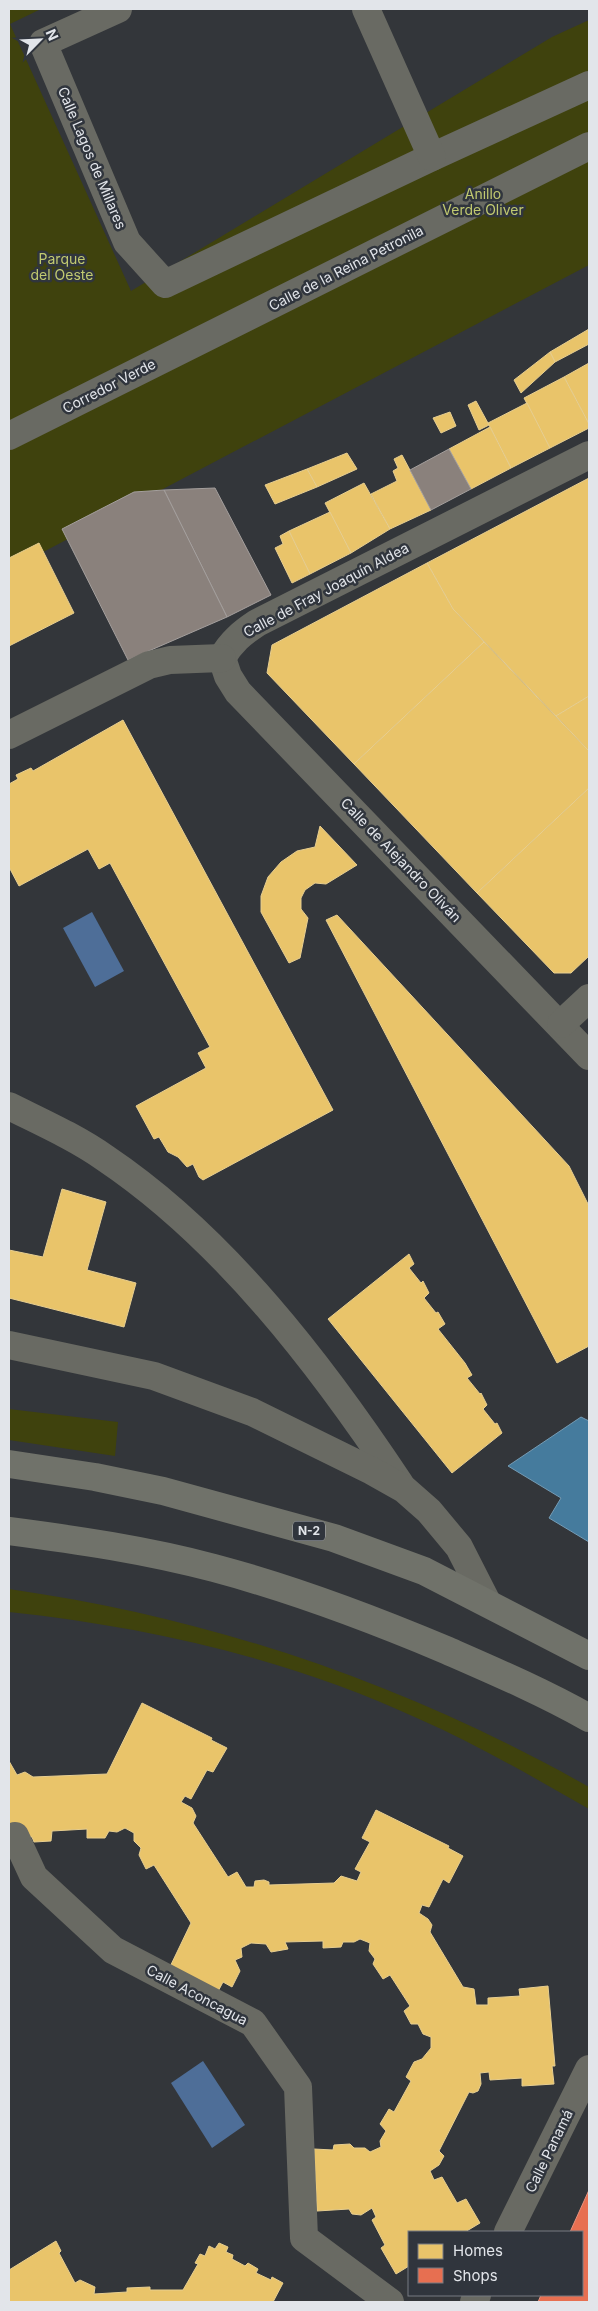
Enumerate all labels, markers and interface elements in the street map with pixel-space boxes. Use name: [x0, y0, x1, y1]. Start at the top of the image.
north arrow: [15, 15, 65, 65]
text: N: [42, 26, 62, 43]
street label: Calle Lagos de Millares: [55, 84, 130, 232]
park label: Anillo Verde Oliver: [442, 185, 524, 218]
street label: Calle de la Reina Petronila: [266, 221, 426, 314]
park label: Parque del Oeste: [31, 250, 93, 283]
street label: Corredor Verde: [59, 355, 158, 416]
street label: Calle de Fray Joaquín Aldea: [240, 539, 411, 640]
street label: Calle de Alejandro Oliván: [338, 794, 465, 925]
road number: N-2: [293, 1522, 325, 1540]
street label: Calle Aconcagua: [144, 1961, 251, 2028]
street label: Calle Panamá: [521, 2107, 576, 2195]
legend: [408, 2231, 583, 2296]
text: Homes: [453, 2241, 503, 2260]
text: Shops: [453, 2266, 498, 2285]

